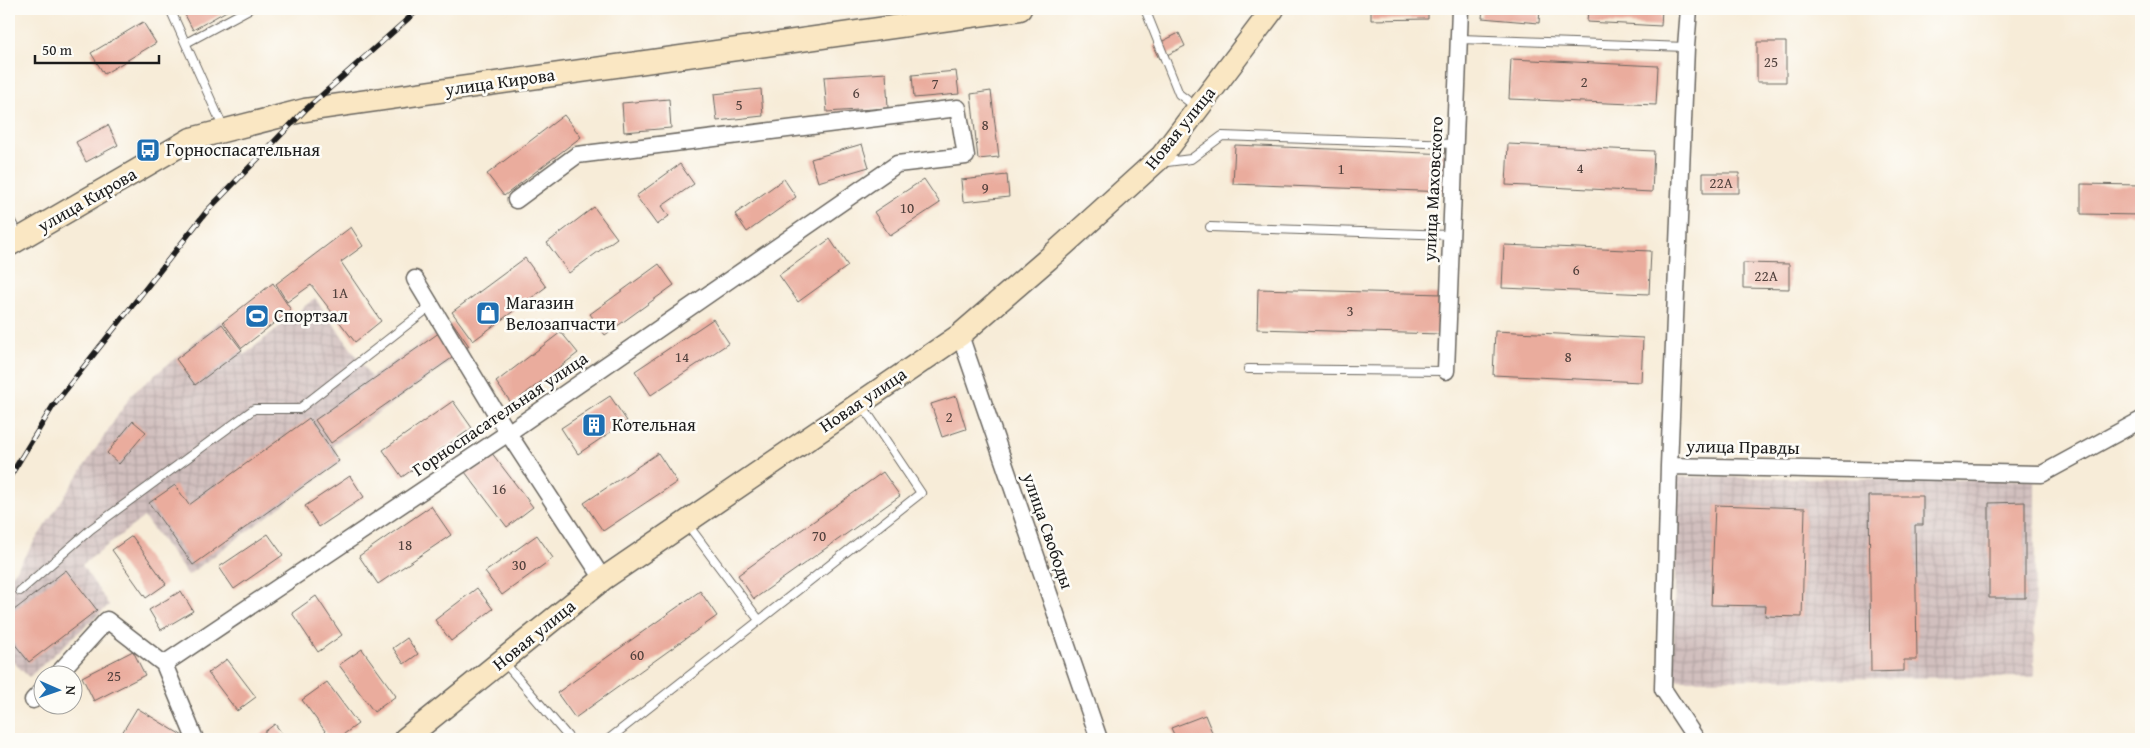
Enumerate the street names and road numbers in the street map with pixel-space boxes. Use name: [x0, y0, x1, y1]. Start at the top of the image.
street label: улица Кирова: [442, 60, 557, 103]
street label: Новая улица: [1138, 80, 1222, 175]
street label: улица Маховского: [1415, 115, 1450, 263]
street label: улица Кирова: [31, 160, 142, 239]
street label: Горноспасательная улица: [406, 344, 593, 483]
street label: Новая улица: [814, 360, 912, 439]
street label: улица Правды: [1685, 432, 1800, 461]
street label: улица Свободы: [1016, 468, 1081, 593]
street label: Новая улица: [486, 592, 581, 677]

